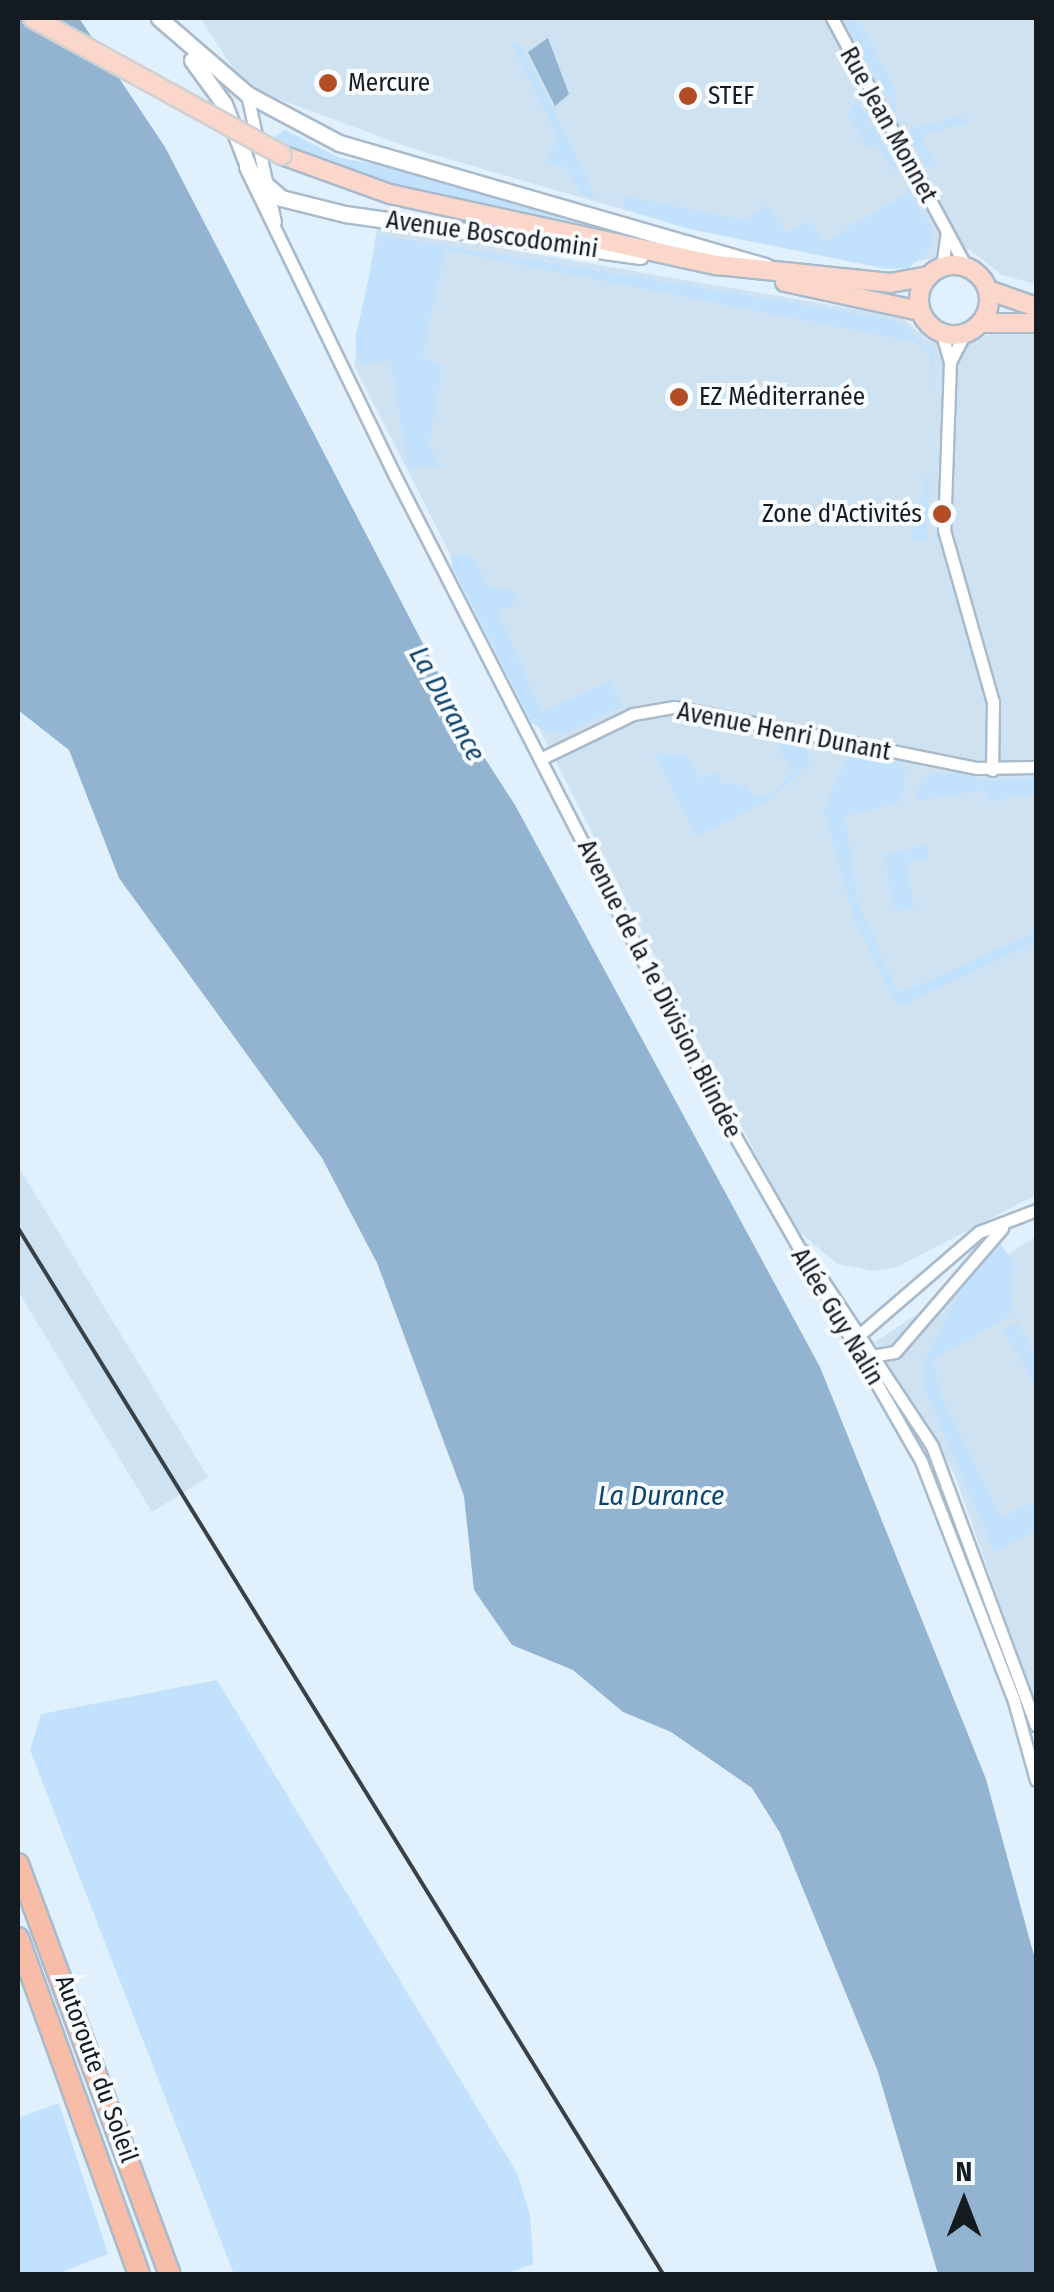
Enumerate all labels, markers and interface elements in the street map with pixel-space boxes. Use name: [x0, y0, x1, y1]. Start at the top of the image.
street label: Rue Jean Monnet: [833, 42, 943, 208]
place label: Mercure: [348, 68, 430, 98]
marker: Mercure: [317, 72, 339, 94]
place label: STEF: [708, 81, 754, 111]
marker: STEF: [677, 85, 699, 107]
street label: Avenue Boscodomini: [384, 205, 600, 265]
place label: EZ Méditerranée: [699, 382, 865, 412]
marker: EZ Méditerranée: [668, 386, 690, 408]
place label: Zone d'Activités: [762, 499, 922, 529]
marker: Zone d'Activités: [931, 503, 953, 525]
water label: La Durance: [402, 641, 492, 767]
street label: Avenue Henri Dunant: [675, 697, 893, 767]
street label: Avenue de la 1e Division Blindée: [571, 835, 747, 1143]
street label: Allée Guy Nalin: [784, 1243, 890, 1391]
water label: La Durance: [598, 1479, 724, 1513]
street label: Autoroute du Soleil: [48, 1971, 144, 2167]
north arrow: [914, 2152, 1014, 2252]
text: N: [956, 2155, 972, 2188]

